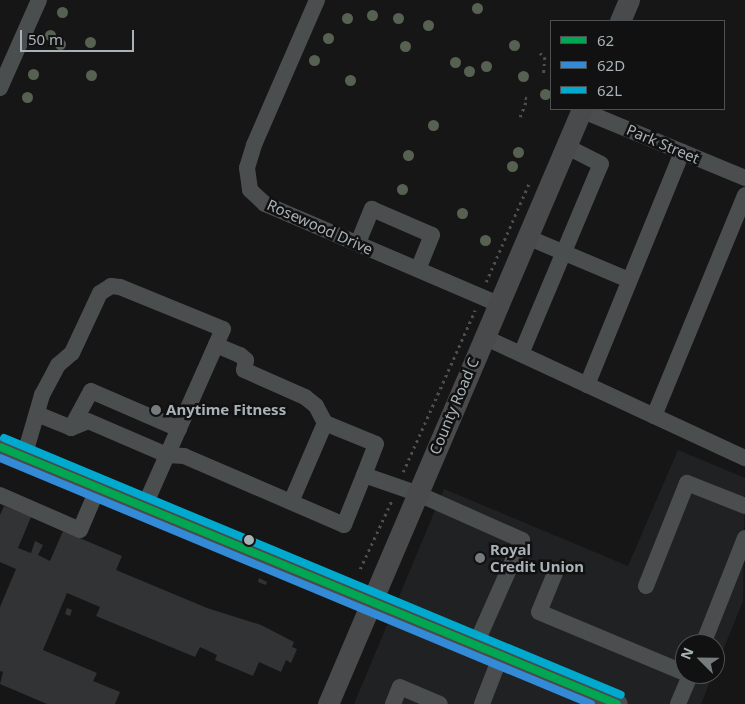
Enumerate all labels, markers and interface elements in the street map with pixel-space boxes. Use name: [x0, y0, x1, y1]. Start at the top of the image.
scale bar: [22, 20, 136, 52]
legend: [550, 20, 725, 110]
text: 50 m: [28, 29, 63, 49]
text: 62: [597, 30, 614, 50]
text: 62D: [597, 55, 625, 75]
text: 62L: [597, 80, 622, 100]
street label: Park Street: [624, 121, 702, 167]
street label: Rosewood Drive: [264, 196, 376, 258]
street label: County Road C: [425, 355, 483, 457]
place label: Anytime Fitness: [166, 401, 286, 419]
marker: Anytime Fitness: [150, 404, 162, 416]
unlabelled marker: [244, 535, 254, 545]
place label: Royal Credit Union: [490, 540, 584, 575]
marker: Royal Credit Union: [474, 552, 486, 564]
north arrow: [675, 634, 725, 684]
text: N: [676, 644, 698, 662]

